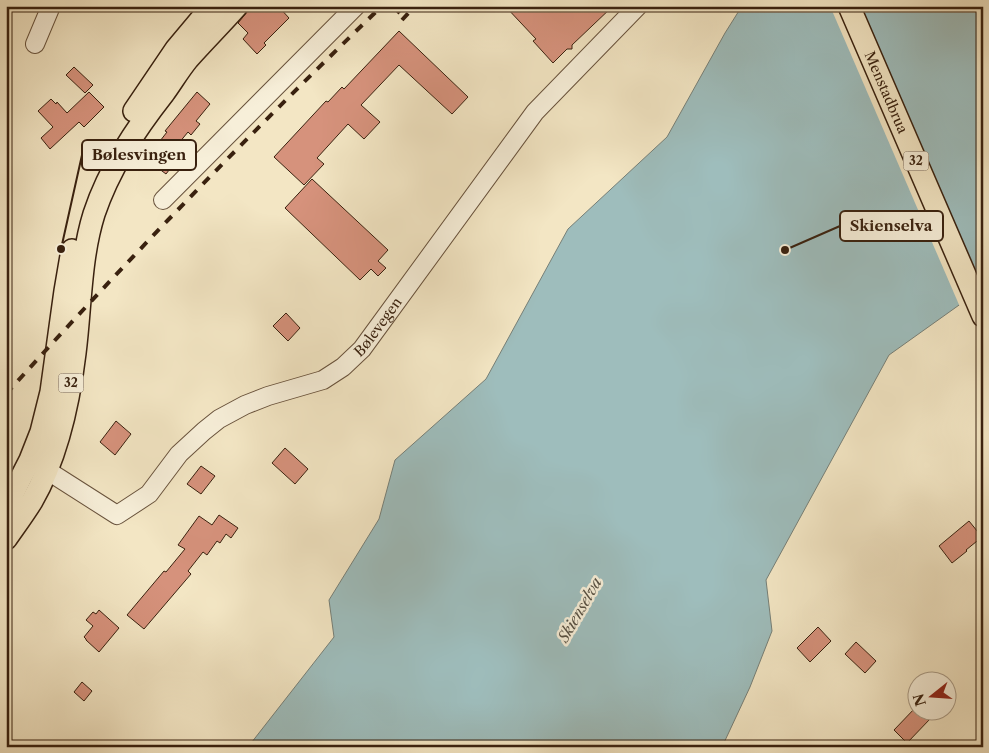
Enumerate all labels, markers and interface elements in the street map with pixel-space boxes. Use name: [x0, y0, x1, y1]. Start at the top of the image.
street label: Menstadbrua: [861, 48, 912, 137]
callout: Bølesvingen: [82, 140, 196, 170]
text: Bølesvingen: [92, 145, 187, 164]
road number: 32: [904, 152, 928, 170]
callout: Skienselva: [840, 211, 943, 241]
text: Skienselva: [850, 216, 933, 235]
street label: Bølevegen: [350, 294, 406, 361]
road number: 32: [58, 373, 84, 392]
water label: Skienselva: [553, 574, 606, 646]
north arrow: [906, 670, 956, 720]
text: N: [909, 691, 930, 708]

